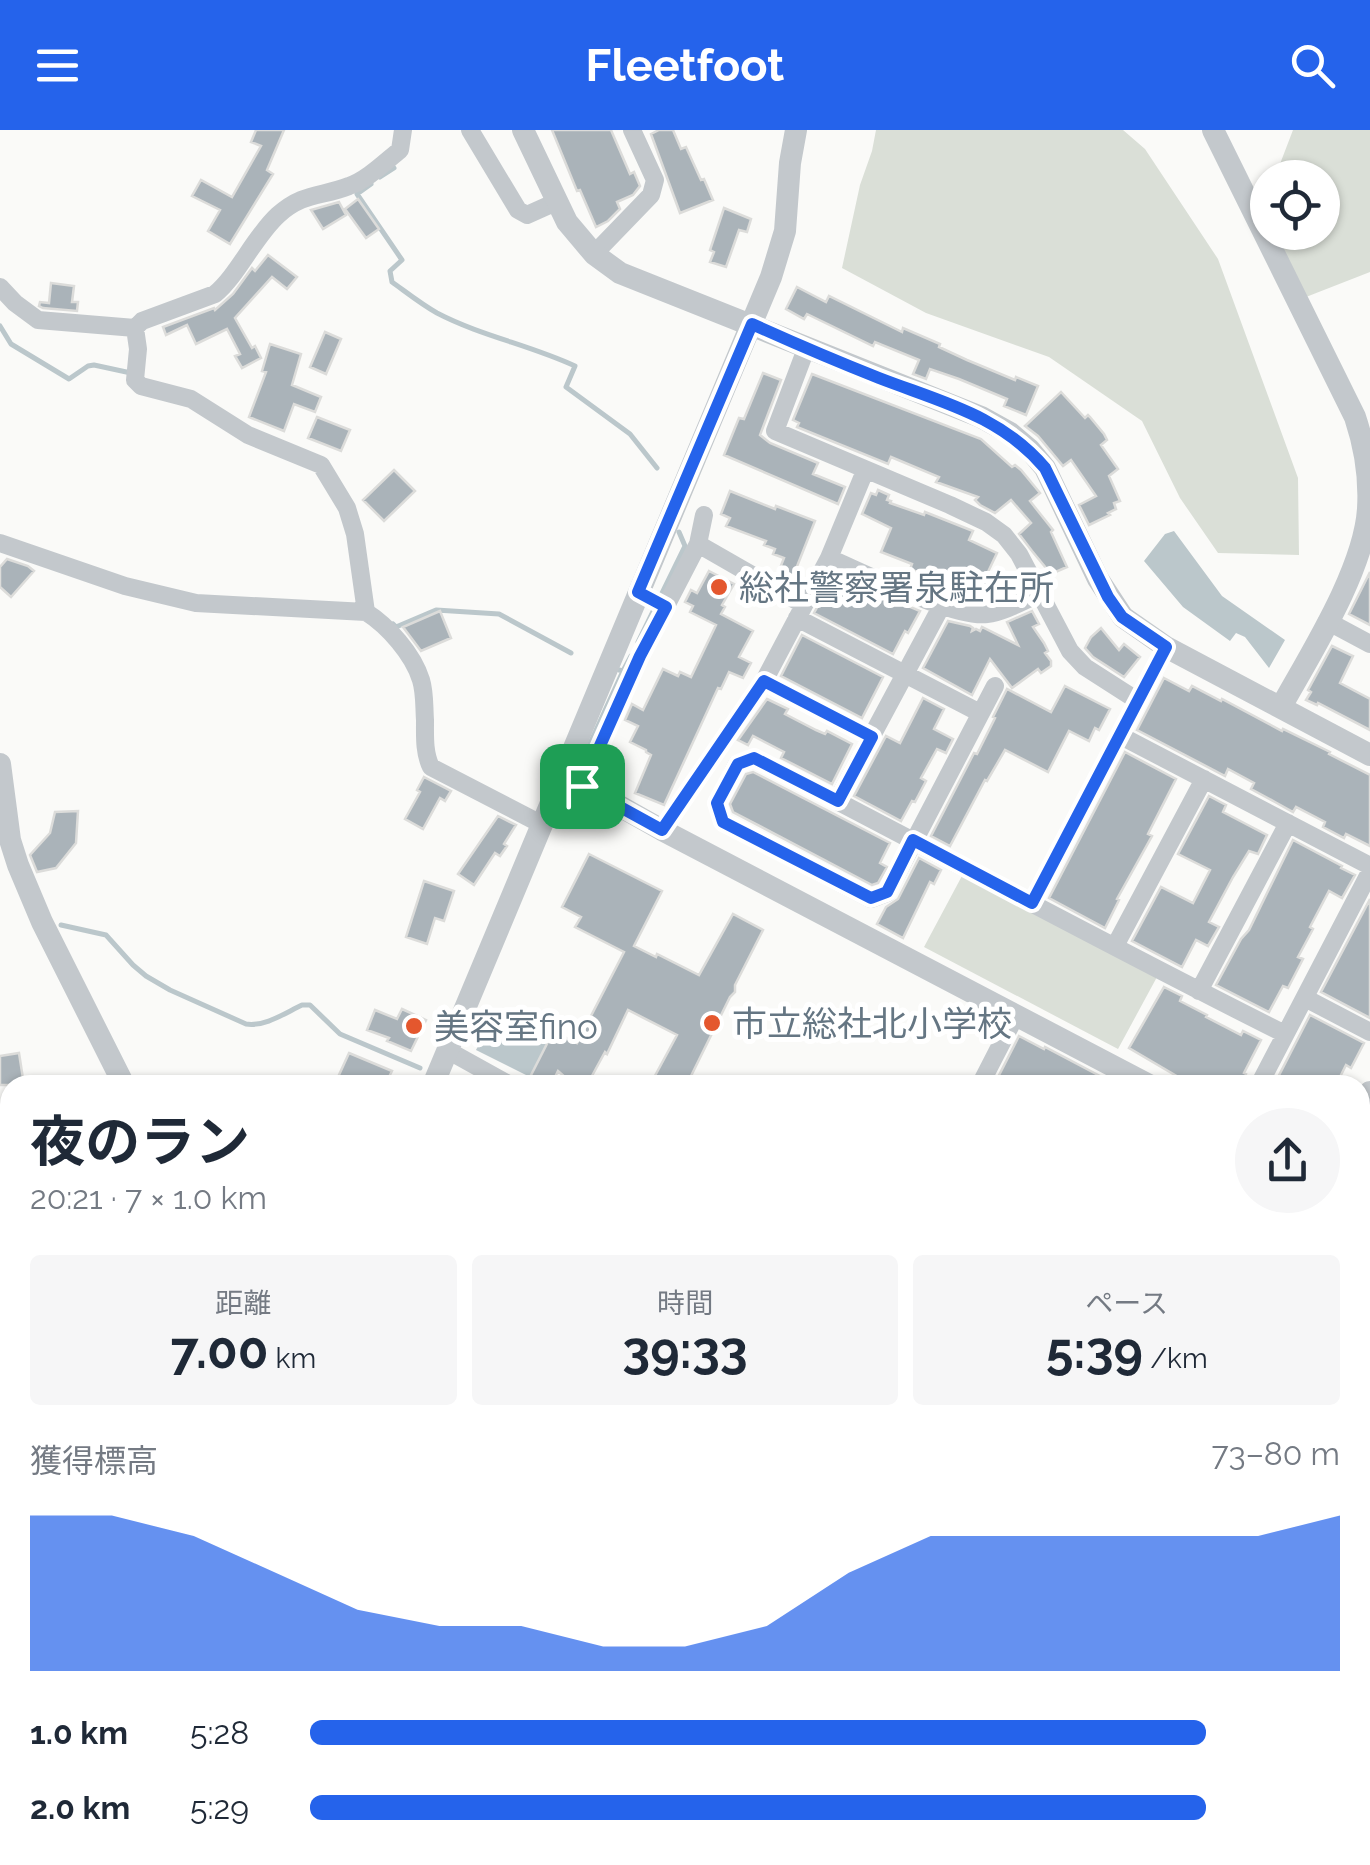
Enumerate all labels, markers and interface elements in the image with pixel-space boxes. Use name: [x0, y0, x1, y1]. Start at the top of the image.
icon: menu: [30, 38, 85, 93]
icon: search: [1285, 38, 1340, 93]
text: Fleetfoot: [586, 39, 784, 92]
map controls: [1250, 160, 1340, 250]
button: locate: [1250, 160, 1340, 250]
place label: 総社警察署泉駐在所: [739, 567, 1054, 608]
marker: 総社警察署泉駐在所: [708, 576, 730, 598]
pin: [540, 744, 625, 829]
icon: arrive: [555, 759, 610, 814]
place label: 市立総社北小学校: [732, 1003, 1012, 1044]
place label: 美容室fino: [434, 1006, 598, 1047]
marker: 市立総社北小学校: [701, 1012, 723, 1034]
marker: 美容室fino: [403, 1015, 425, 1037]
button: share: [1235, 1108, 1340, 1213]
text: 夜のラン: [30, 1109, 250, 1174]
text: 20:21 · 7 × 1.0 km: [30, 1179, 267, 1216]
text: 距離: [215, 1287, 271, 1320]
text: 時間: [657, 1287, 713, 1320]
text: ペース: [1085, 1287, 1168, 1320]
text: 7.00: [171, 1321, 268, 1380]
text: 39:33: [622, 1321, 748, 1380]
text: 5:39: [1046, 1321, 1143, 1380]
text: km: [268, 1342, 316, 1375]
text: /km: [1143, 1342, 1208, 1375]
text: 73–80 m: [1211, 1435, 1340, 1472]
text: 獲得標高: [30, 1442, 158, 1479]
text: 1.0 km: [30, 1714, 128, 1751]
text: 5:28: [190, 1714, 249, 1751]
text: 2.0 km: [30, 1789, 130, 1826]
text: 5:29: [190, 1789, 249, 1826]

